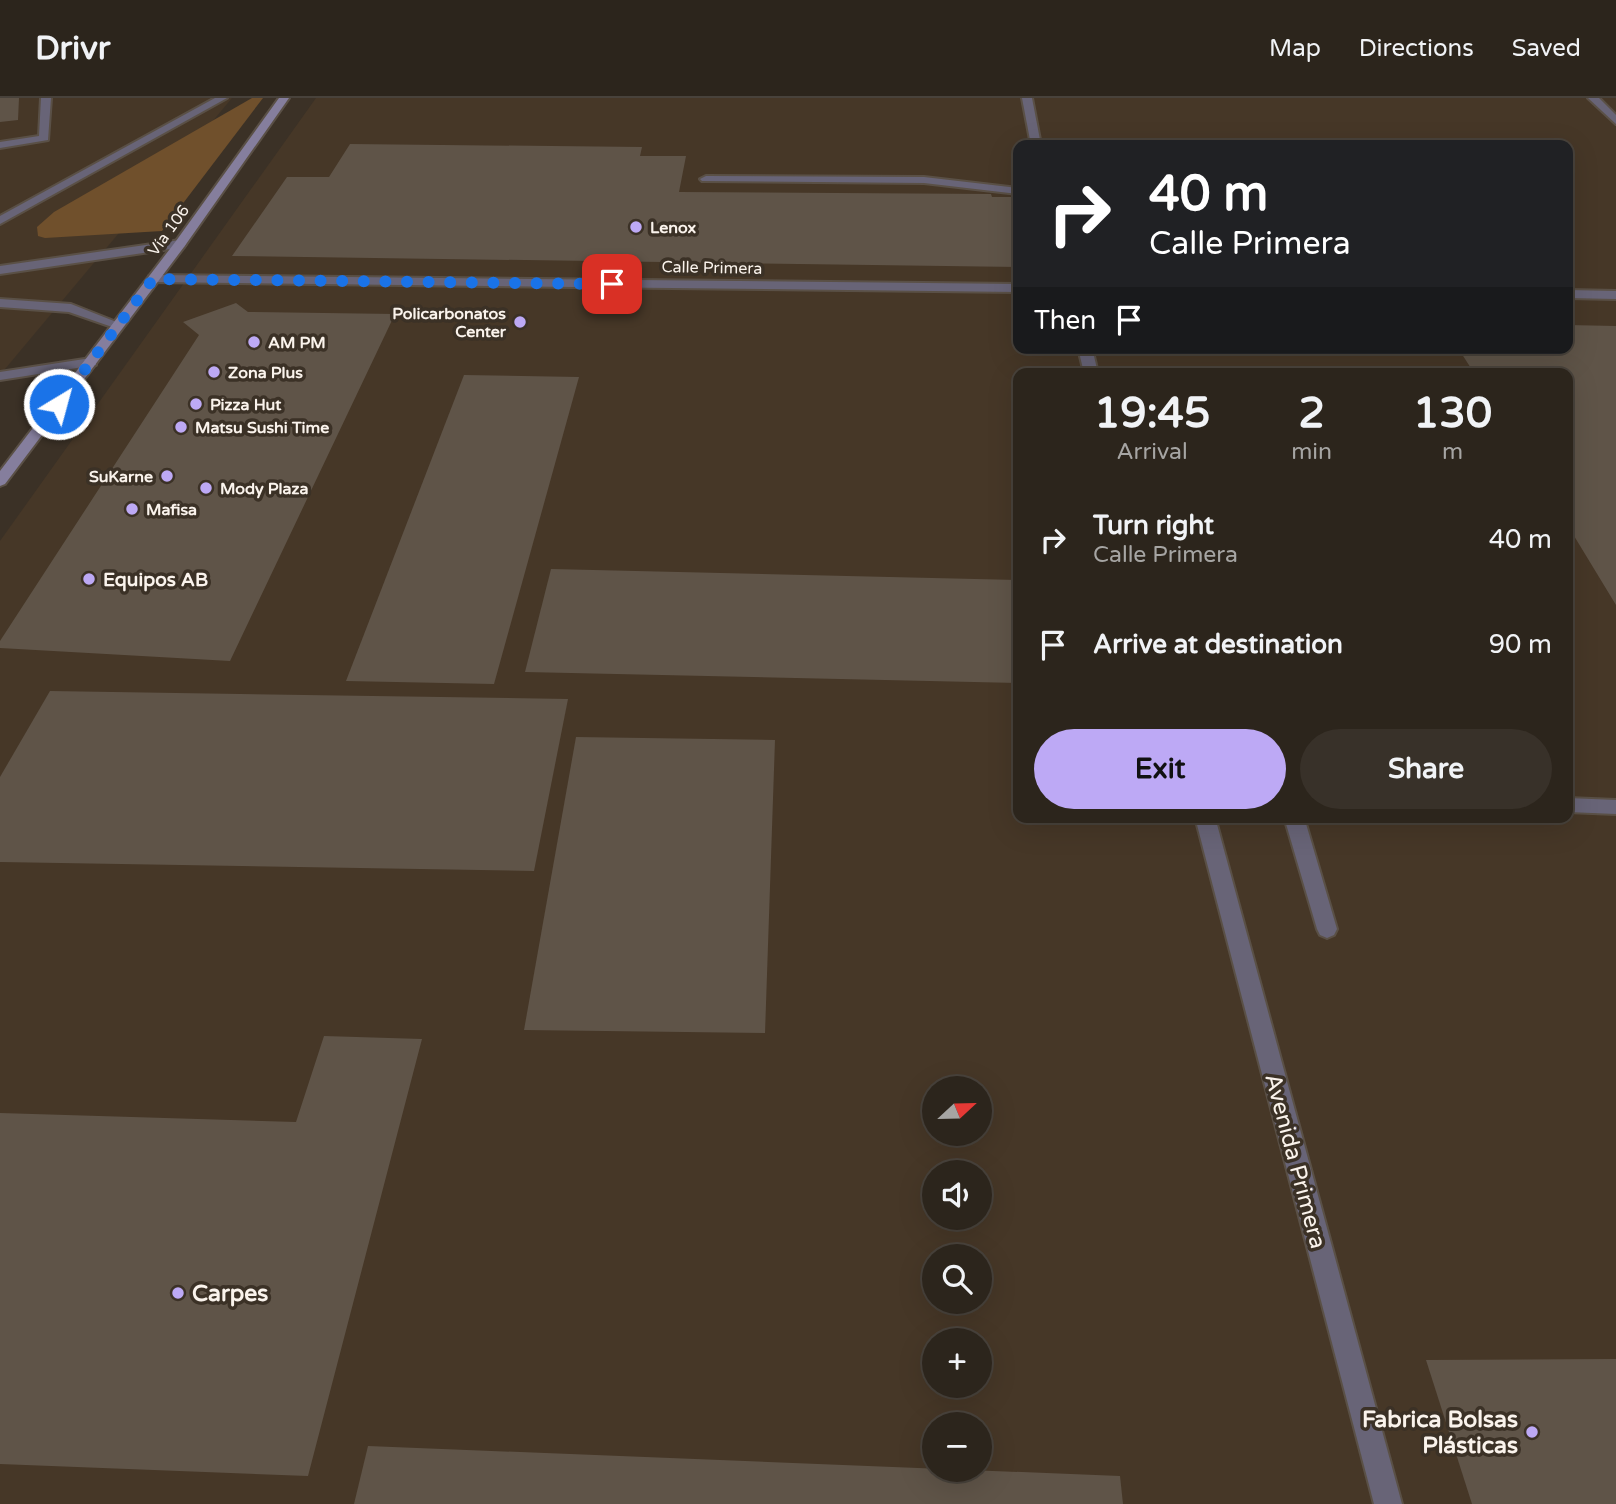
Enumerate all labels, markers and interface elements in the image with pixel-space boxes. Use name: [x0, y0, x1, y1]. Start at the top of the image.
text: Drivr: [35, 29, 110, 68]
text: Map: [1269, 34, 1321, 63]
text: Directions: [1359, 34, 1474, 63]
text: Saved: [1512, 34, 1581, 63]
text: 40 m: [1149, 165, 1268, 224]
icon: right: [1034, 168, 1125, 259]
street label: Vía 106: [144, 201, 194, 260]
place label: Lenox: [650, 218, 697, 238]
marker: Lenox: [628, 219, 644, 235]
text: Calle Primera: [1149, 225, 1351, 263]
pin: [582, 254, 642, 314]
street label: Calle Primera: [661, 257, 763, 279]
icon: arrive: [593, 265, 631, 303]
icon: arrive: [1110, 301, 1148, 339]
place label: Policarbonatos Center: [392, 304, 507, 342]
text: Then: [1034, 305, 1096, 336]
marker: Policarbonatos Center: [512, 314, 528, 330]
place label: AM PM: [268, 333, 326, 353]
marker: AM PM: [246, 334, 262, 350]
place label: Zona Plus: [228, 363, 303, 383]
marker: Zona Plus: [206, 364, 222, 380]
position arrow: [22, 367, 96, 441]
text: 19:45: [1094, 388, 1210, 439]
text: 2: [1298, 388, 1325, 439]
text: 130: [1413, 388, 1492, 439]
place label: Pizza Hut: [210, 395, 282, 415]
marker: Pizza Hut: [188, 396, 204, 412]
place label: Matsu Sushi Time: [195, 418, 329, 438]
marker: Matsu Sushi Time: [173, 419, 189, 435]
text: Arrival: [1117, 438, 1188, 466]
text: min: [1291, 438, 1332, 466]
text: m: [1442, 438, 1463, 466]
place label: SuKarne: [89, 467, 153, 487]
marker: SuKarne: [159, 468, 175, 484]
place label: Mody Plaza: [220, 479, 308, 499]
marker: Mody Plaza: [198, 480, 214, 496]
place label: Mafisa: [146, 500, 197, 520]
marker: Mafisa: [124, 501, 140, 517]
text: Turn right: [1093, 510, 1214, 541]
icon: right: [1034, 521, 1072, 559]
text: 40 m: [1489, 524, 1552, 555]
text: Calle Primera: [1093, 541, 1238, 569]
place label: Equipos AB: [103, 569, 208, 592]
marker: Equipos AB: [81, 571, 97, 587]
icon: arrive: [1034, 626, 1072, 664]
text: Arrive at destination: [1093, 629, 1343, 660]
text: 90 m: [1489, 629, 1552, 660]
button: Exit: [1034, 729, 1286, 809]
button: Share: [1300, 729, 1552, 809]
street label: Avenida Primera: [1258, 1071, 1332, 1252]
north arrow: [922, 1076, 992, 1146]
map controls: [922, 1076, 992, 1482]
button: sound: [922, 1160, 992, 1230]
button: search: [922, 1244, 992, 1314]
place label: Carpes: [192, 1280, 268, 1308]
marker: Carpes: [170, 1285, 186, 1301]
button: +: [922, 1328, 992, 1398]
place label: Fabrica Bolsas Plásticas: [1362, 1406, 1518, 1460]
button: −: [922, 1412, 992, 1482]
marker: Fabrica Bolsas Plásticas: [1524, 1424, 1540, 1440]

